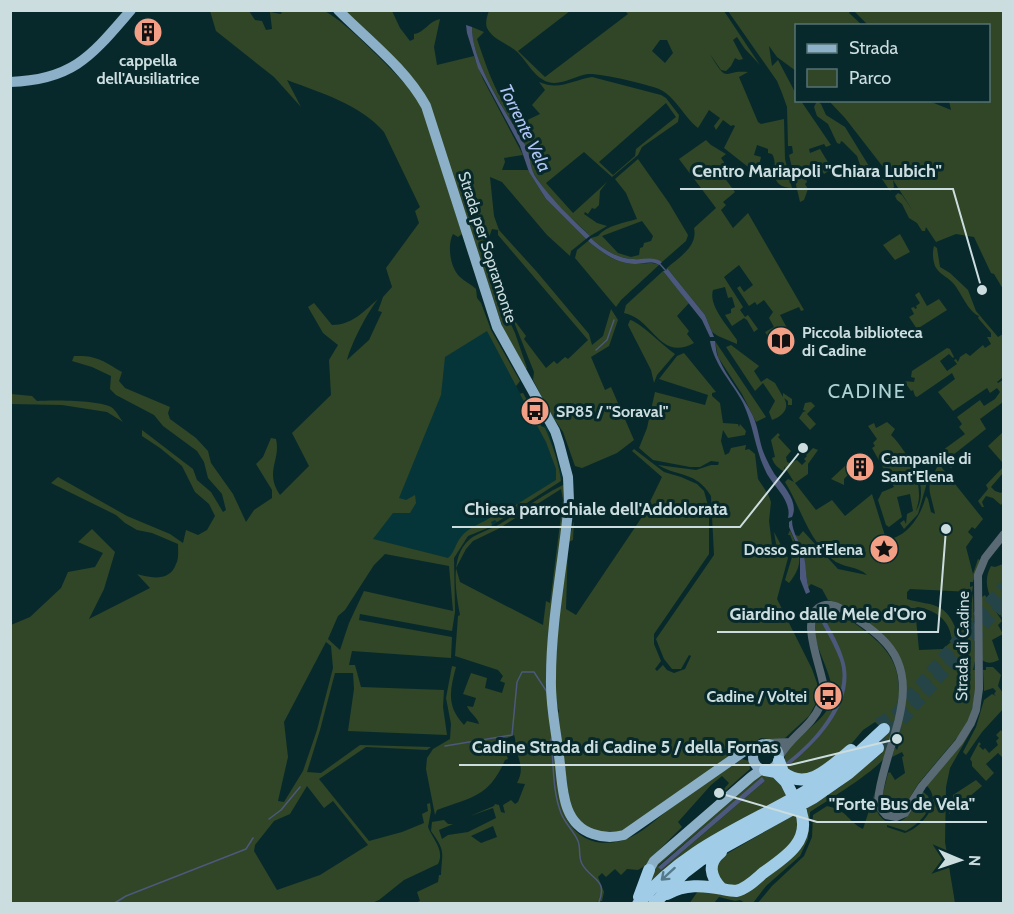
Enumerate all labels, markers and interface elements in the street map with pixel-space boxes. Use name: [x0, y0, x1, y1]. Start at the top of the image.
building icon: cappella dell'Ausiliatrice: [132, 16, 164, 48]
legend: [795, 24, 990, 102]
text: Strada: [849, 37, 899, 59]
place label: cappella dell'Ausiliatrice: [96, 51, 200, 88]
text: Parco: [849, 67, 891, 89]
water label: Torrente Vela: [494, 80, 556, 176]
callout: Centro Mariapoli "Chiara Lubich": [680, 153, 953, 189]
text: Centro Mariapoli "Chiara Lubich": [692, 160, 942, 182]
street label: Strada per Sopramonte: [454, 169, 521, 325]
place label: Piccola biblioteca di Cadine: [802, 323, 923, 360]
library icon: Piccola biblioteca di Cadine: [765, 325, 797, 357]
district label: CADINE: [828, 379, 906, 403]
bus stop icon: SP85 / "Soraval": [519, 395, 551, 427]
place label: SP85 / "Soraval": [556, 402, 669, 421]
place label: Campanile di Sant'Elena: [881, 449, 971, 486]
building icon: Campanile di Sant'Elena: [844, 451, 876, 483]
callout: Chiesa parrochiale dell'Addolorata: [452, 491, 740, 527]
text: Chiesa parrochiale dell'Addolorata: [464, 498, 728, 520]
place icon: Dosso Sant'Elena: [868, 533, 900, 565]
place label: Dosso Sant'Elena: [744, 540, 863, 559]
street label: Strada di Cadine: [952, 591, 973, 701]
callout: Giardino dalle Mele d'Oro: [717, 596, 938, 632]
text: Giardino dalle Mele d'Oro: [730, 603, 926, 625]
bus stop icon: Cadine / Voltei: [812, 680, 844, 712]
place label: Cadine / Voltei: [706, 687, 807, 706]
callout: Cadine Strada di Cadine 5 / della Fornas: [459, 729, 790, 765]
text: Cadine Strada di Cadine 5 / della Fornas: [472, 736, 779, 758]
callout: "Forte Bus de Vela": [817, 786, 987, 822]
text: "Forte Bus de Vela": [829, 793, 975, 815]
north arrow: [930, 830, 990, 890]
text: N: [965, 855, 984, 866]
one-way arrow: [661, 867, 676, 881]

